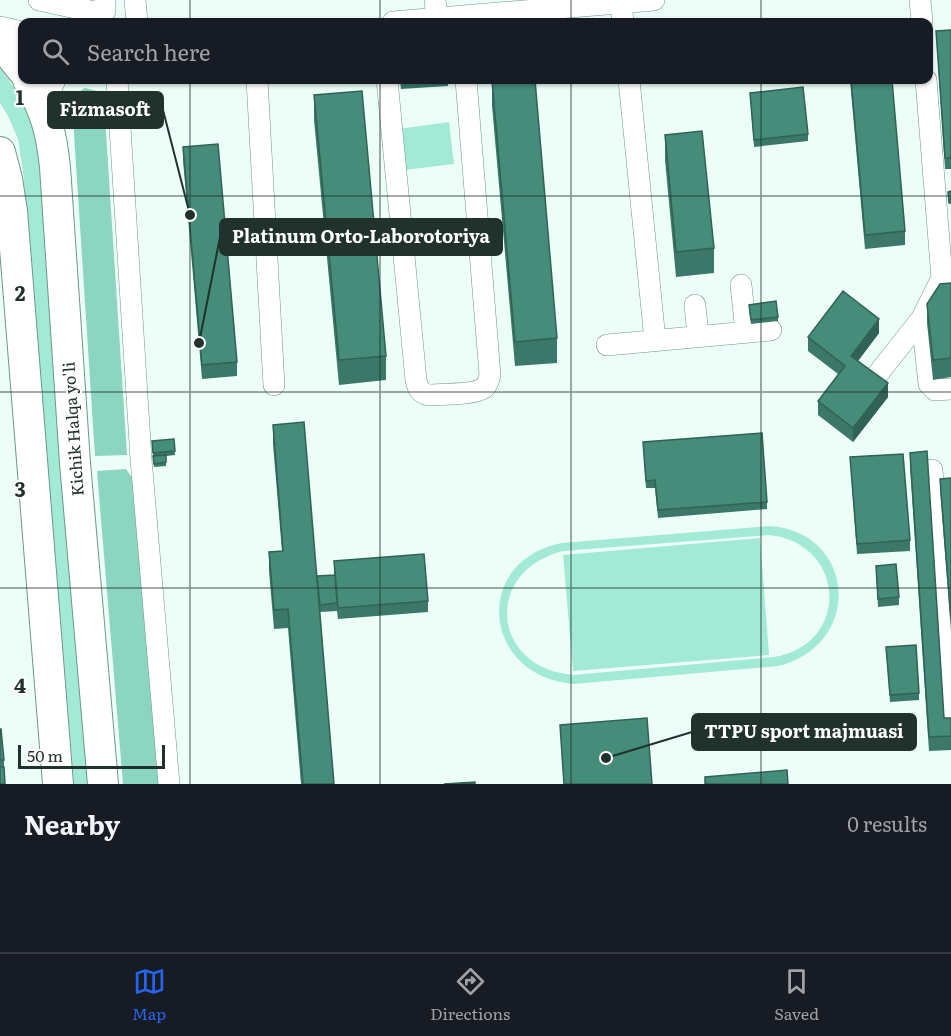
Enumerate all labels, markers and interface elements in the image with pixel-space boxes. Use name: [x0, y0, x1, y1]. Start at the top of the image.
search box: [18, 18, 933, 84]
icon: search: [39, 35, 72, 68]
text: Search here: [87, 35, 210, 68]
text: 1: [16, 81, 24, 111]
callout: Fizmasoft: [48, 92, 163, 128]
text: Fizmasoft: [60, 95, 151, 122]
callout: Platinum Orto-Laborotoriya: [220, 219, 502, 255]
text: Platinum Orto-Laborotoriya: [232, 222, 491, 249]
text: 2: [15, 277, 26, 307]
street label: Kichik Halqa yo'li: [55, 361, 89, 497]
text: 3: [14, 473, 26, 503]
text: 4: [14, 669, 26, 699]
callout: TTPU sport majmuasi: [692, 714, 916, 750]
text: TTPU sport majmuasi: [704, 717, 904, 744]
scale bar: [18, 742, 165, 770]
text: 50 m: [27, 743, 63, 767]
text: Nearby: [24, 804, 120, 843]
text: 0 results: [847, 808, 927, 838]
tab: Map: [132, 965, 166, 1025]
tab: Directions: [430, 965, 510, 1025]
tab: Saved: [774, 965, 819, 1025]

